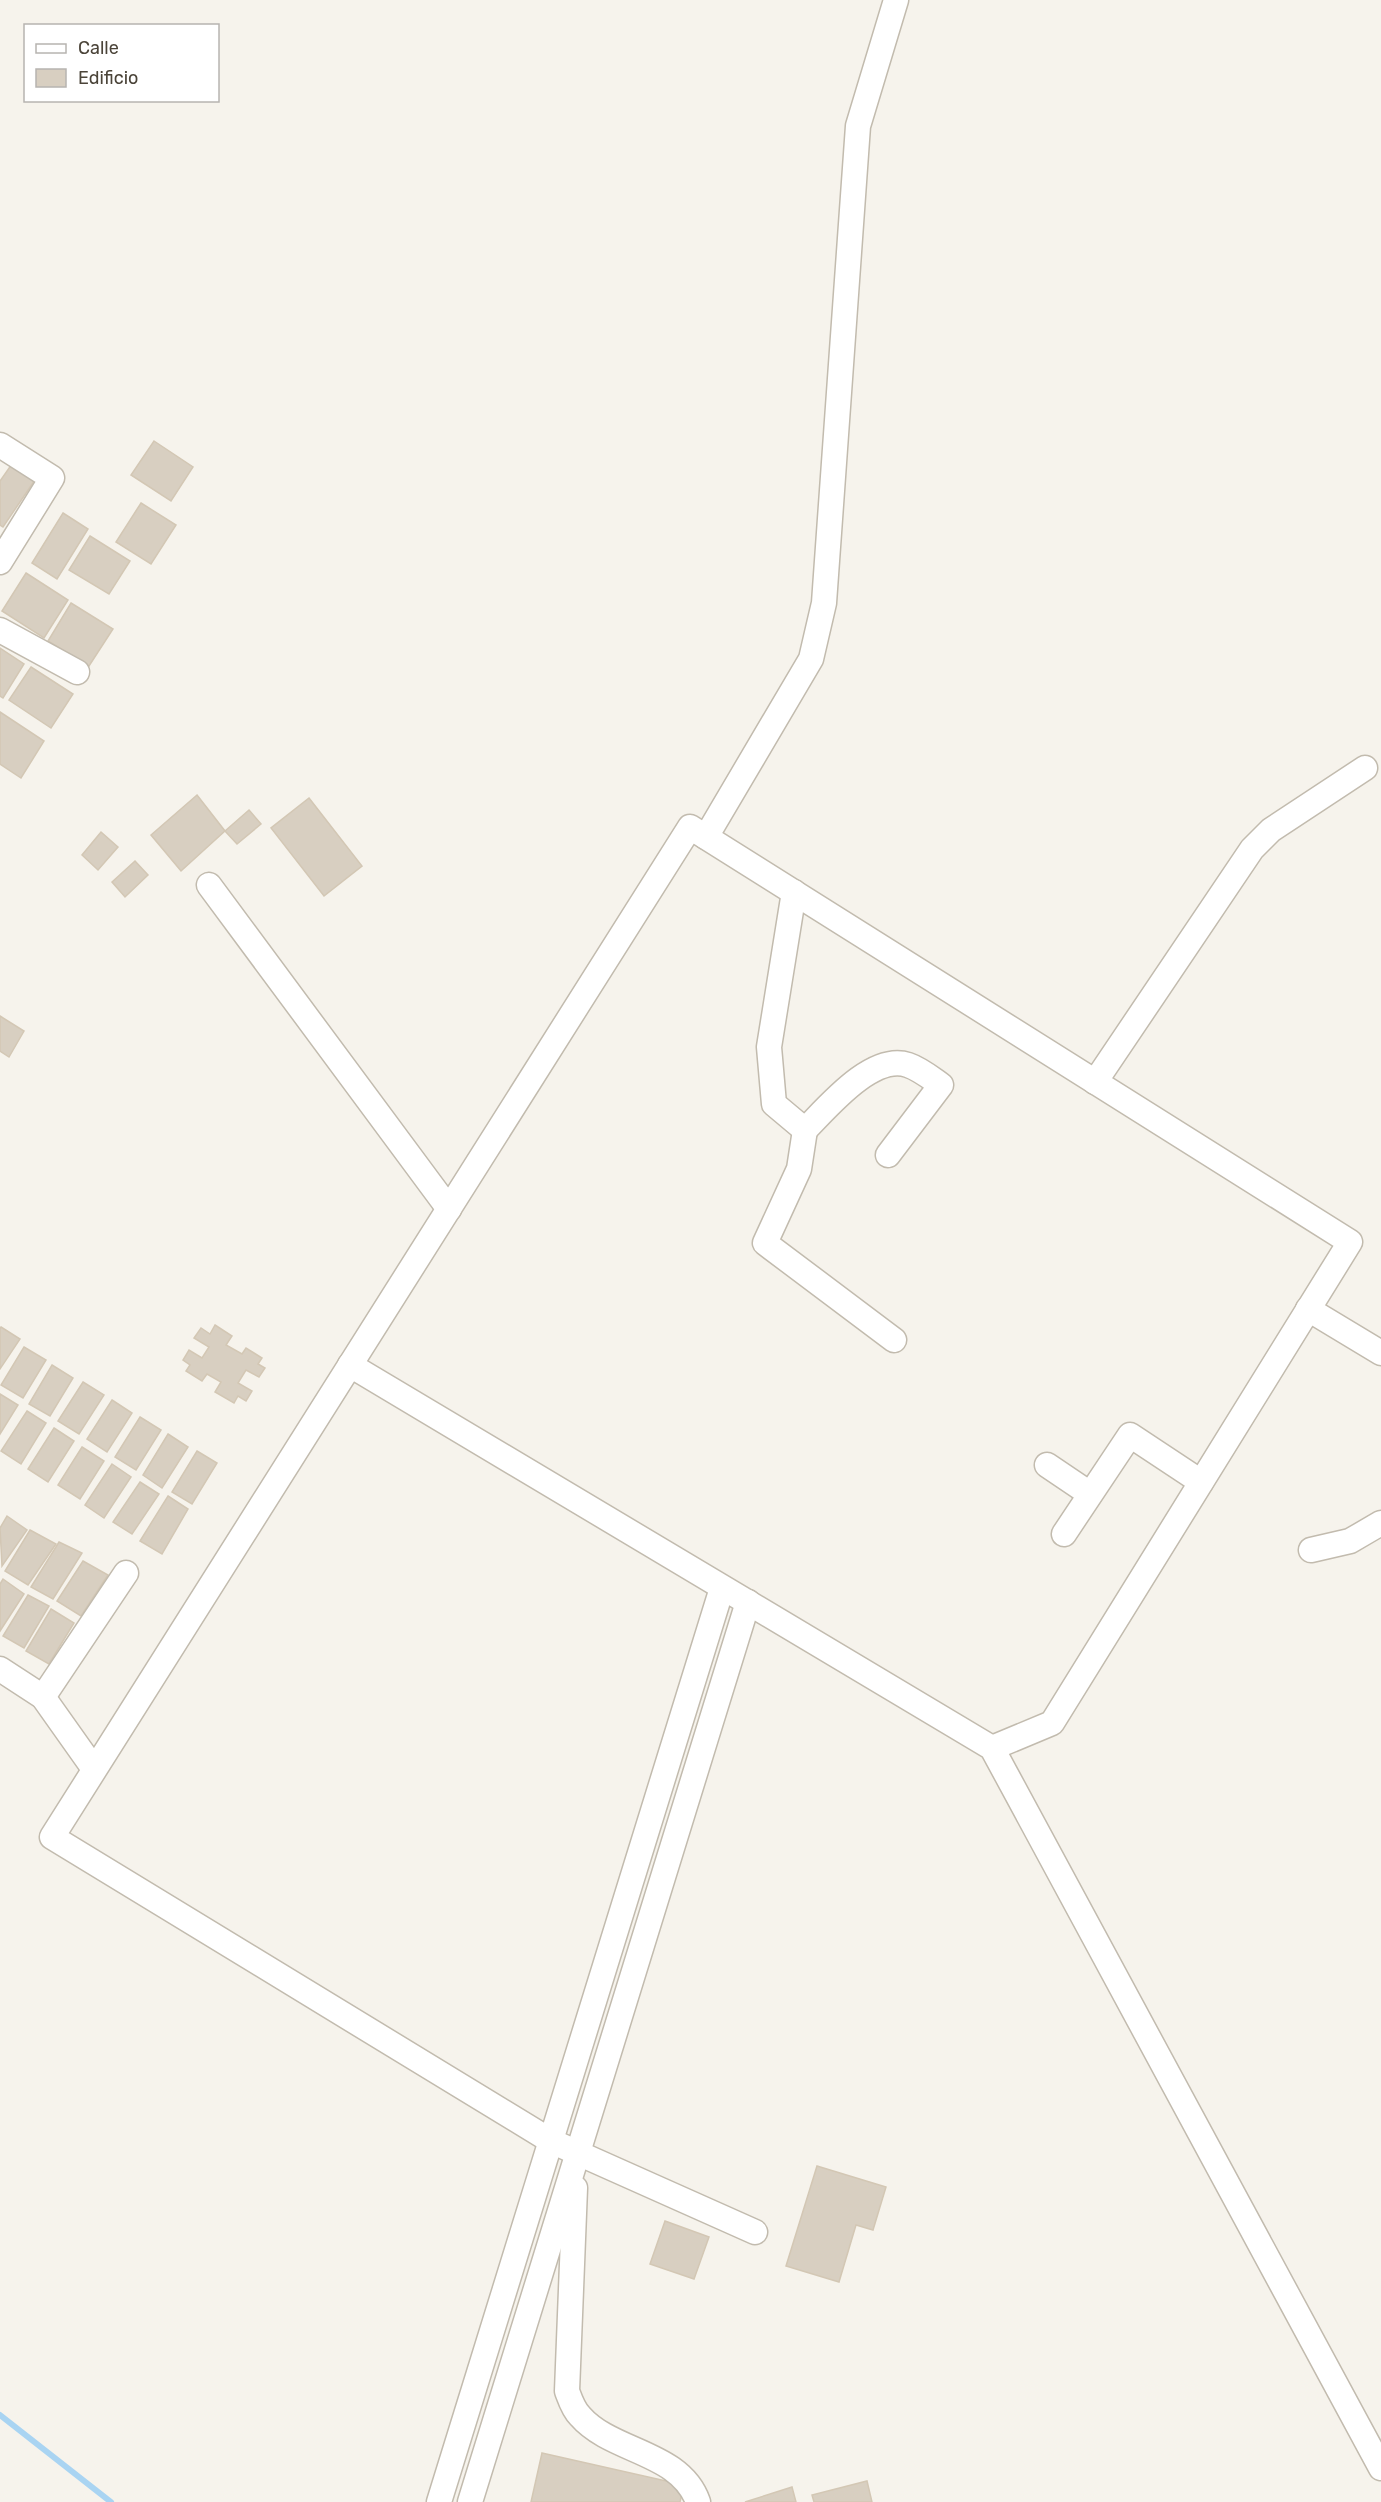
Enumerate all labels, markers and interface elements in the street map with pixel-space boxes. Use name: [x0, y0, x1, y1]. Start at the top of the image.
legend: [24, 24, 219, 102]
text: Calle: [78, 37, 119, 59]
text: Edificio: [78, 67, 138, 89]

